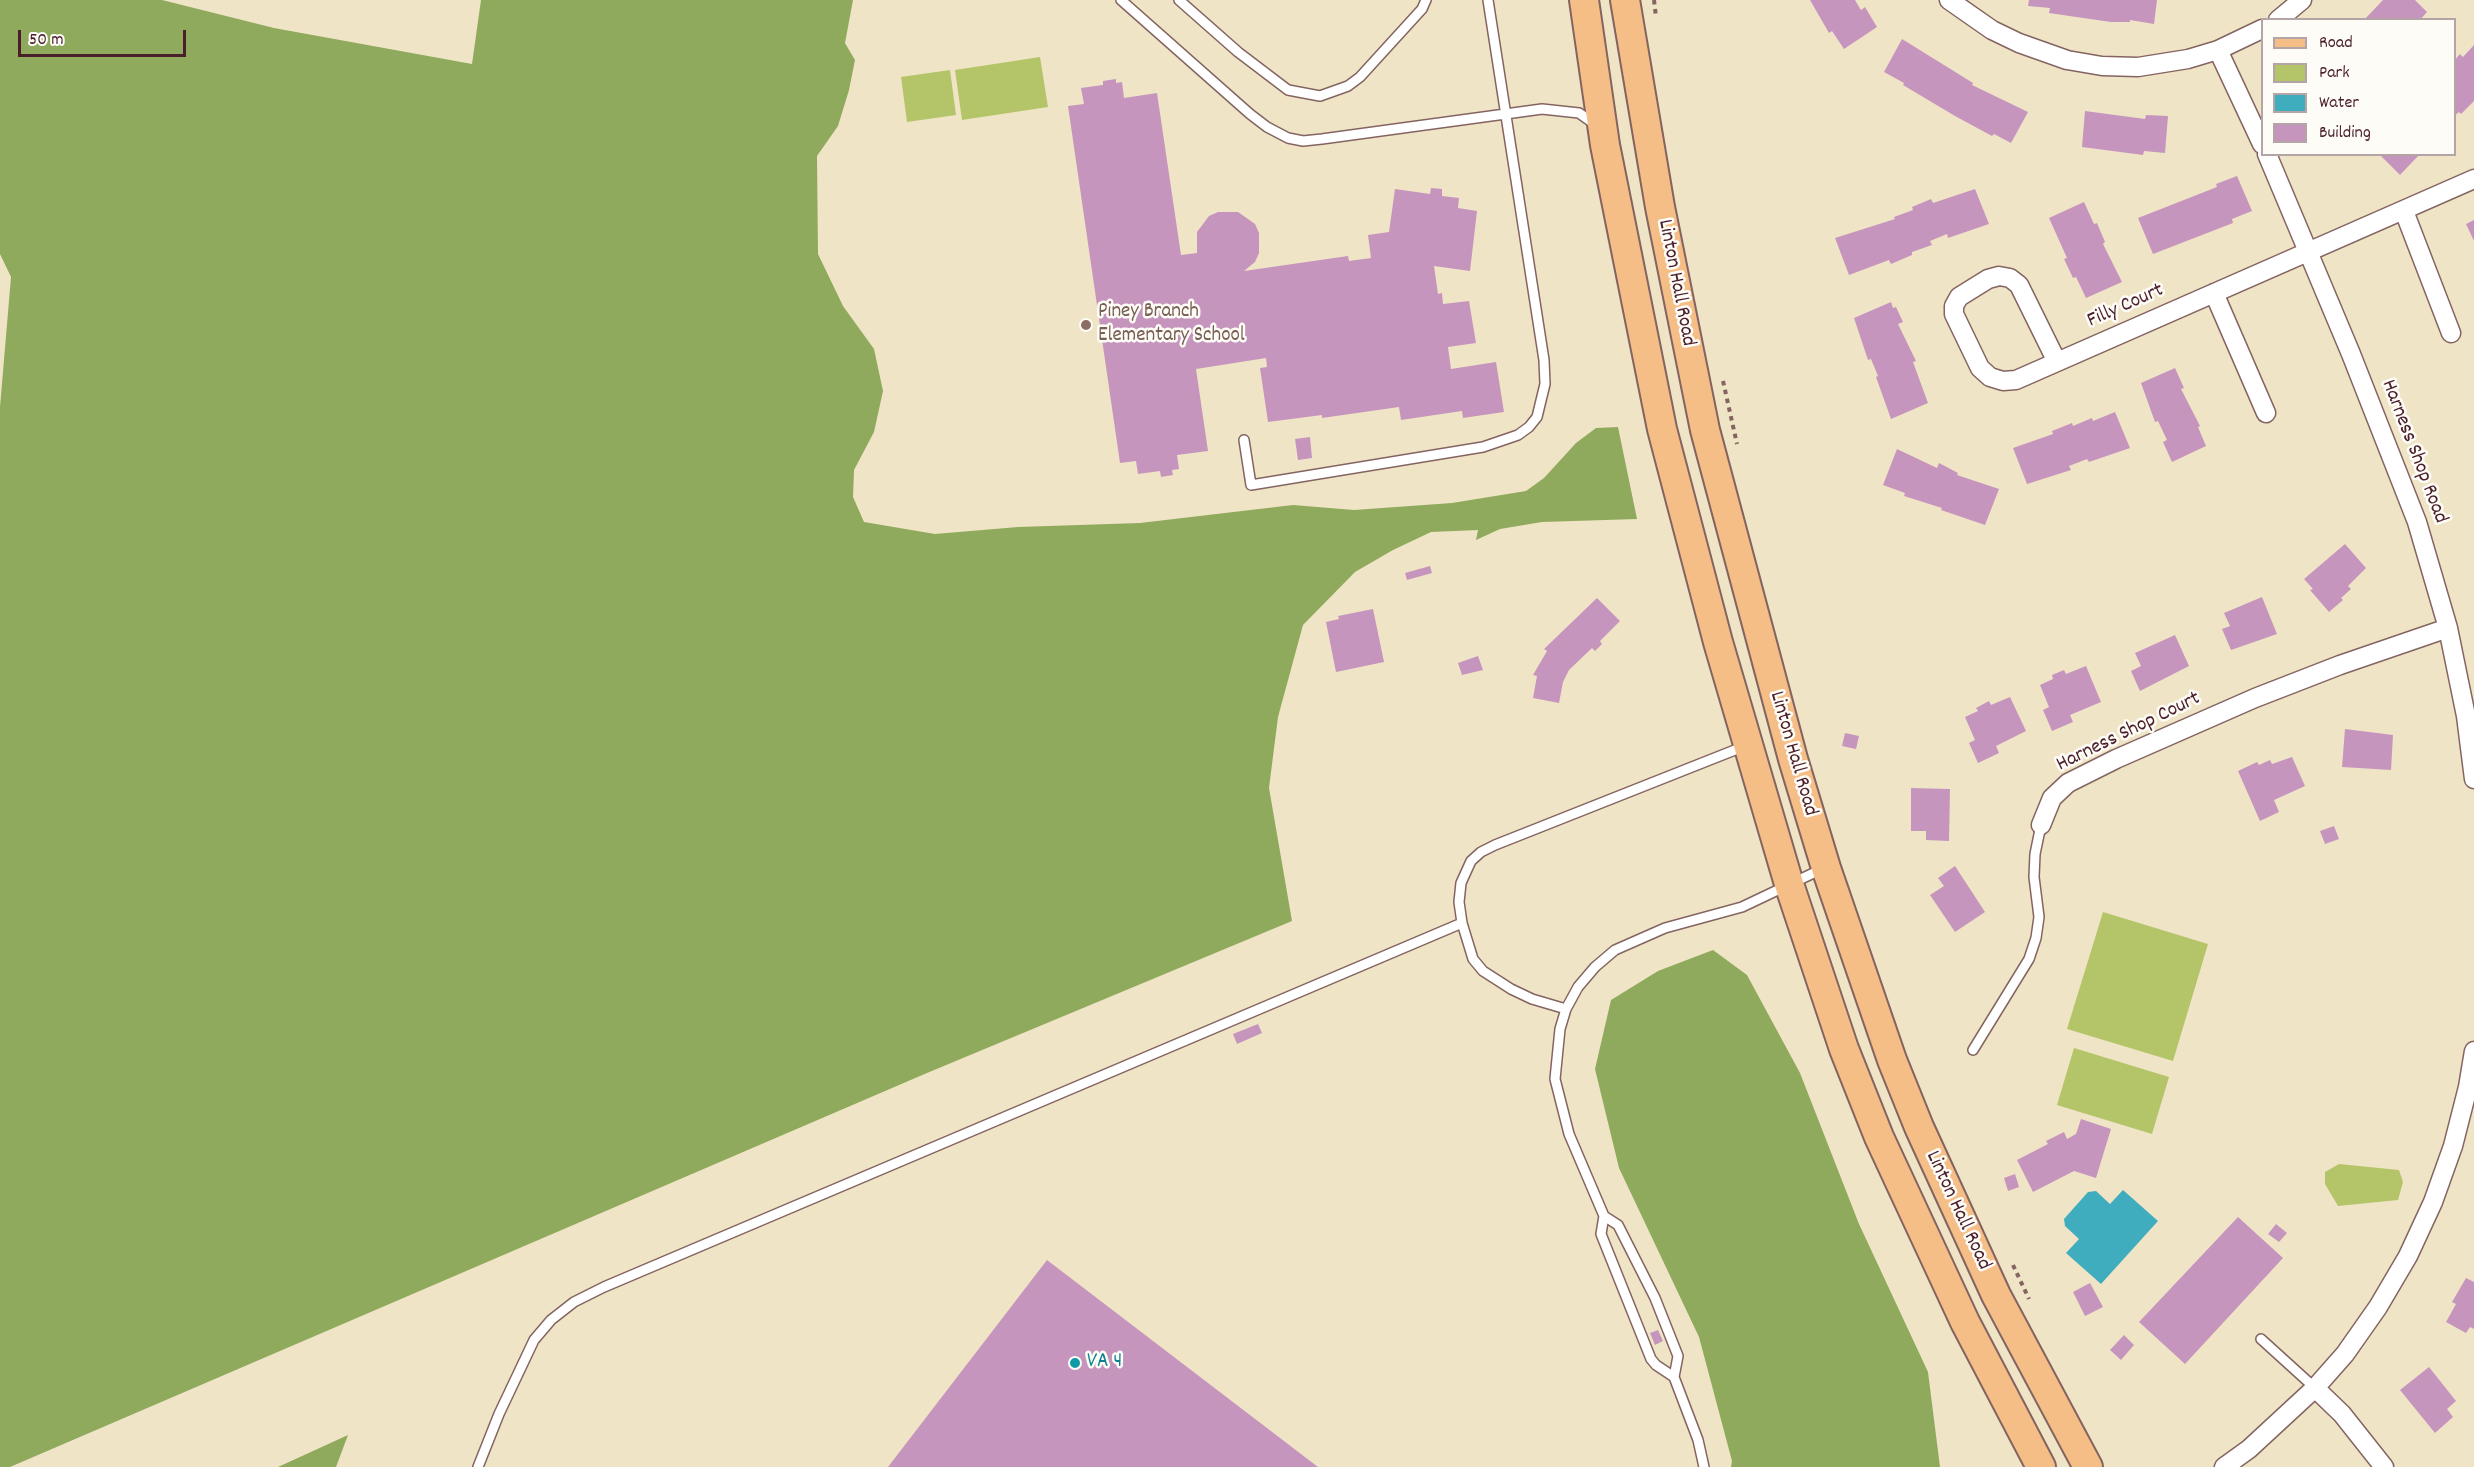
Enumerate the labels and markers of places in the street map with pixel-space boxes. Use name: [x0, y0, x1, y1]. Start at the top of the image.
place label: Piney Branch Elementary School: [1098, 300, 1245, 350]
marker: Piney Branch Elementary School: [1079, 318, 1093, 332]
place label: VA 4: [1087, 1350, 1122, 1376]
marker: VA 4: [1068, 1356, 1082, 1370]

